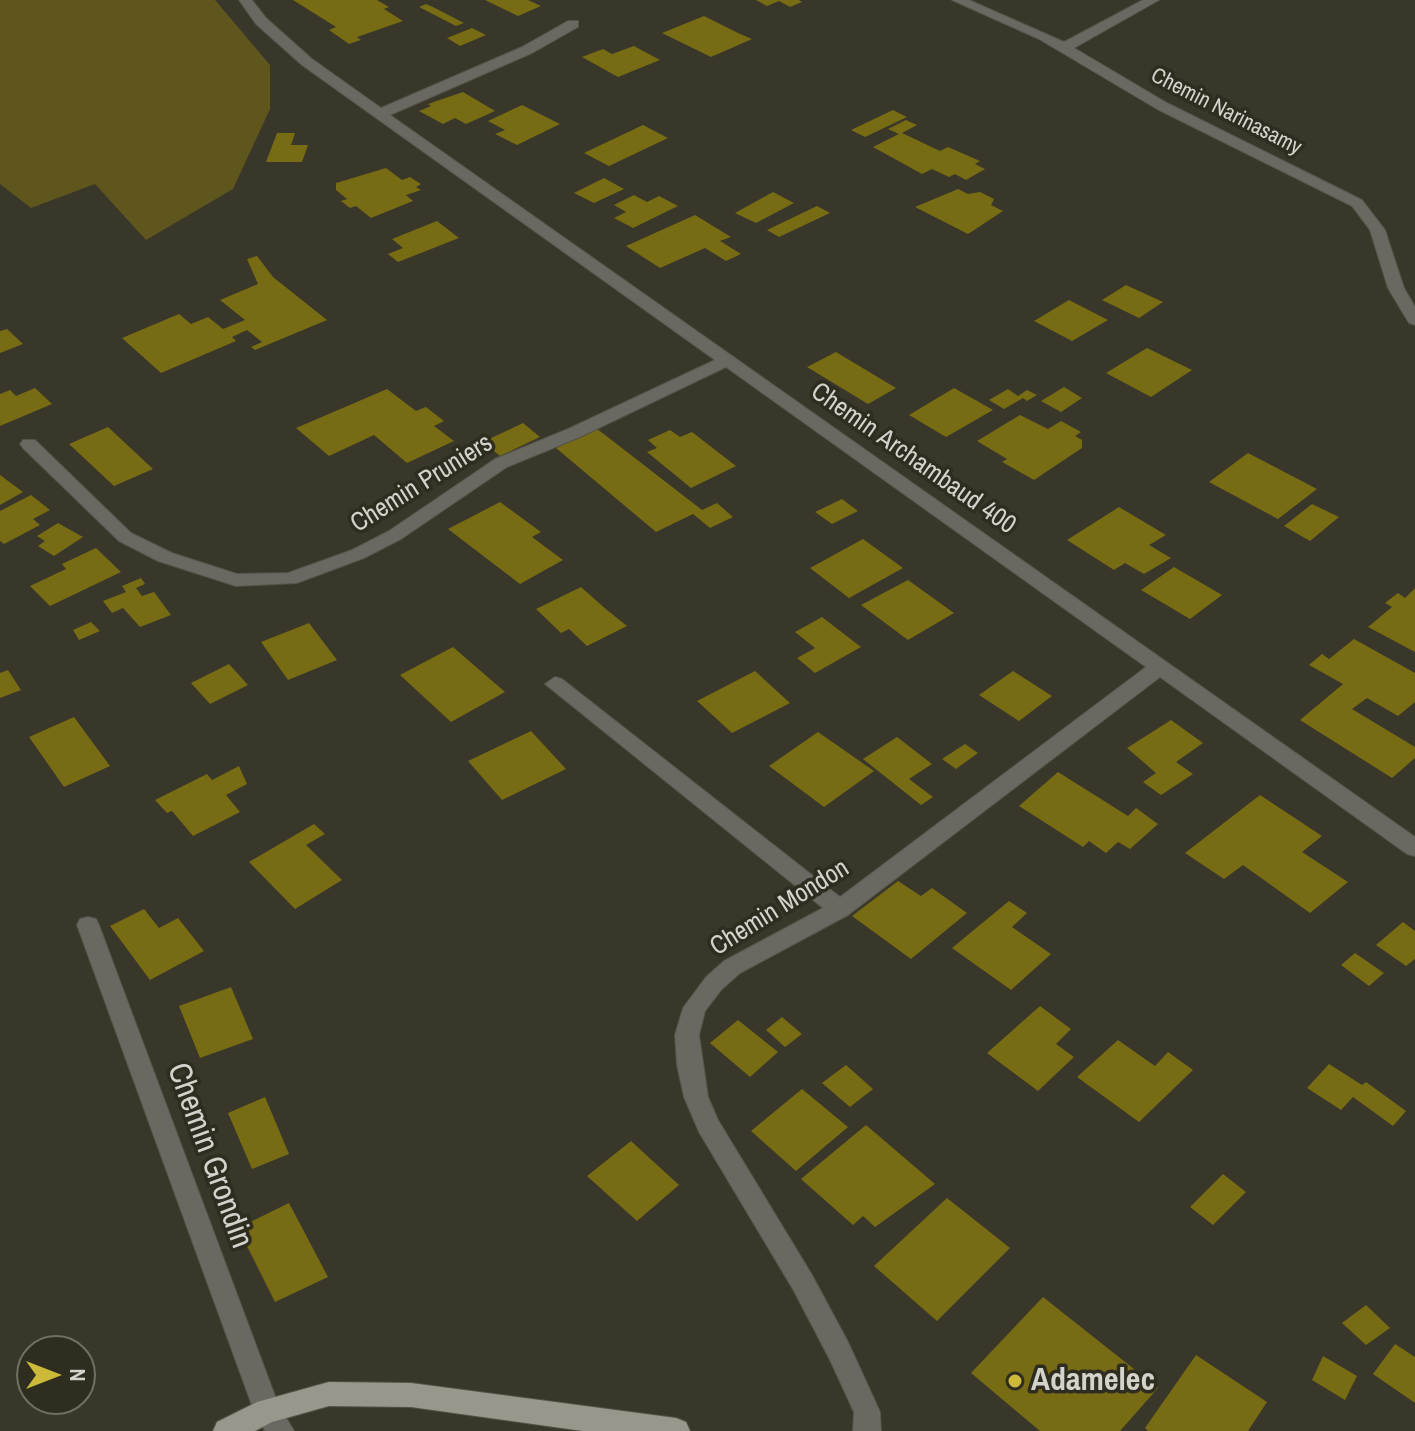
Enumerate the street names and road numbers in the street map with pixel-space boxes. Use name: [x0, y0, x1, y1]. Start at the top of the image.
street label: Chemin Narinasamy: [1146, 63, 1306, 161]
street label: Chemin Archambaud 400: [805, 377, 1021, 541]
street label: Chemin Pruniers: [345, 428, 499, 540]
street label: Chemin Mondon: [705, 853, 855, 963]
street label: Chemin Grondin: [158, 1058, 260, 1254]

